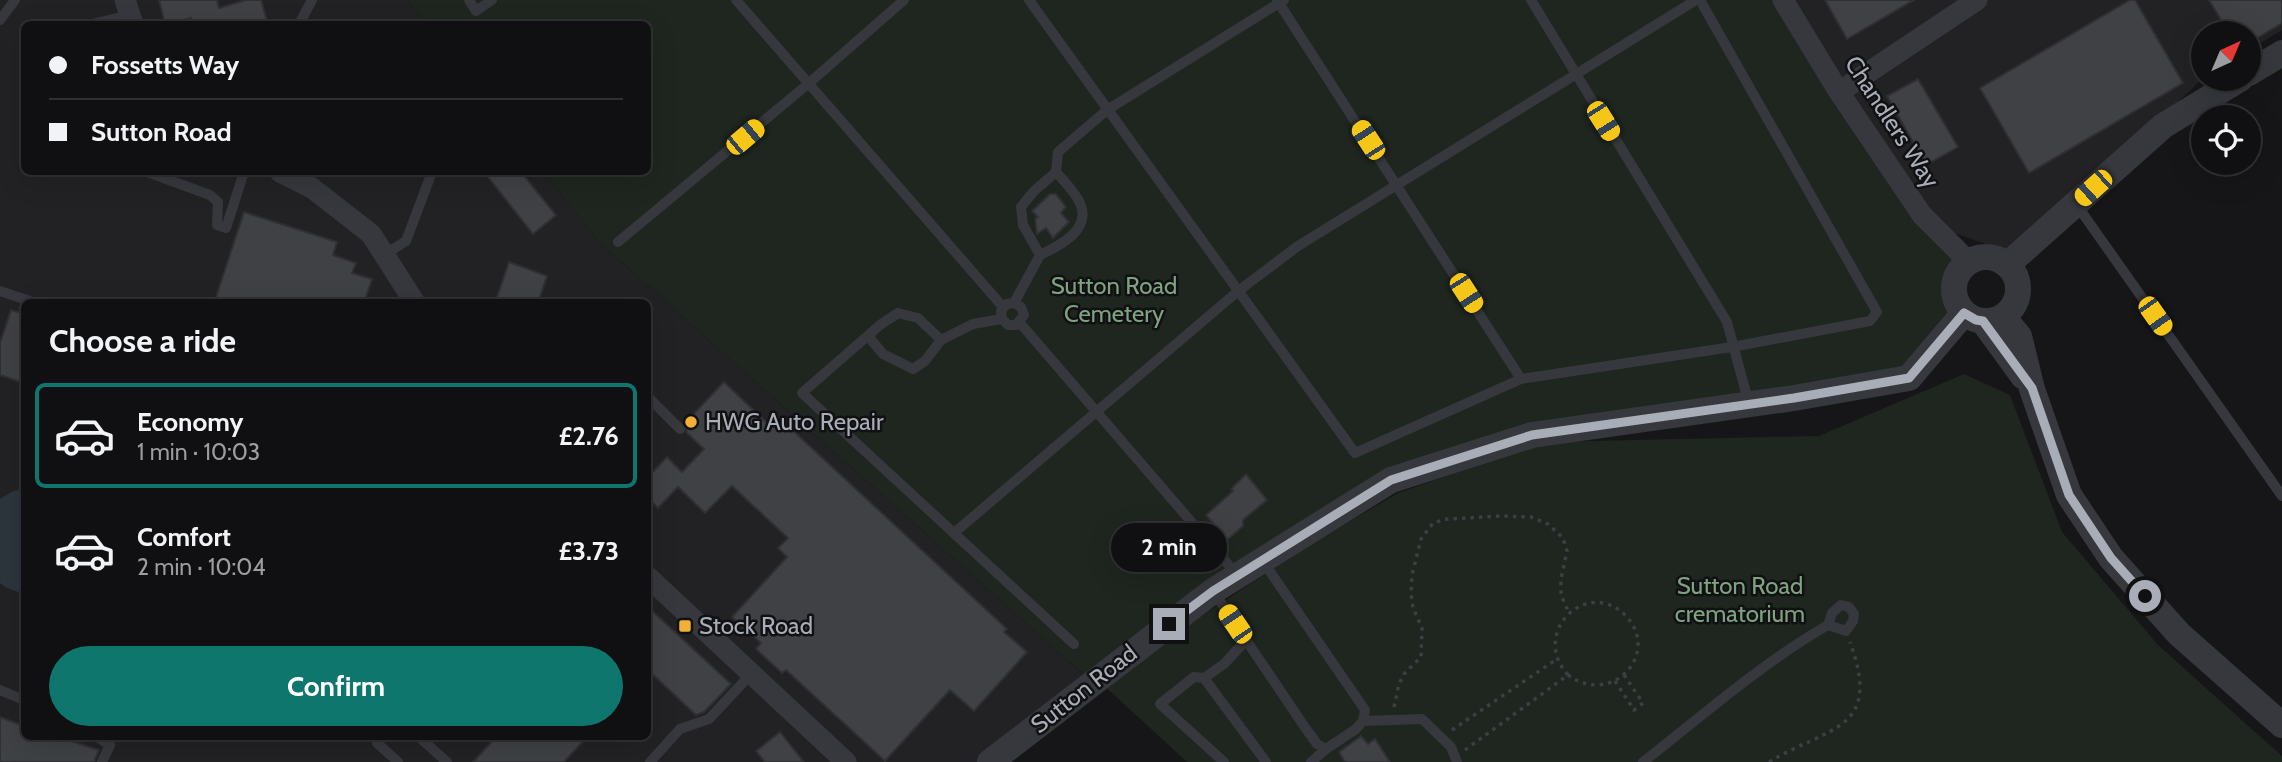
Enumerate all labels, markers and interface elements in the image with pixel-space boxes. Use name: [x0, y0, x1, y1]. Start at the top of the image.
north arrow: [2191, 21, 2261, 91]
map controls: [2191, 21, 2261, 175]
text: Fossetts Way: [91, 49, 239, 81]
street label: Chandlers Way: [1839, 50, 1946, 193]
car: [1583, 98, 1624, 144]
button: locate: [2191, 105, 2261, 175]
car: [723, 115, 768, 159]
text: Sutton Road: [91, 116, 232, 148]
car: [1348, 117, 1389, 163]
car: [2071, 166, 2116, 210]
car: [1446, 270, 1487, 316]
park label: Sutton Road Cemetery: [1051, 271, 1177, 328]
car: [2135, 293, 2176, 339]
text: Choose a ride: [49, 321, 236, 360]
icon: car: [53, 404, 116, 467]
text: Economy: [137, 406, 243, 438]
place label: HWG Auto Repair: [705, 407, 884, 436]
marker: HWG Auto Repair: [683, 414, 699, 430]
text: £2.76: [559, 420, 619, 452]
text: 1 min · 10:03: [137, 438, 260, 466]
icon: car: [53, 519, 116, 582]
text: Comfort: [137, 521, 231, 553]
callout: 2 min: [1111, 522, 1227, 572]
text: 2 min: [1141, 533, 1197, 561]
text: £3.73: [558, 535, 619, 567]
text: 2 min · 10:04: [137, 553, 266, 581]
park label: Sutton Road crematorium: [1675, 571, 1805, 628]
route start: [2129, 580, 2161, 612]
car: [1215, 601, 1256, 647]
route end: [1153, 608, 1185, 640]
place label: Stock Road: [699, 611, 813, 640]
marker: Stock Road: [677, 618, 693, 634]
street label: Sutton Road: [1025, 638, 1143, 739]
button: Confirm: [49, 646, 623, 726]

